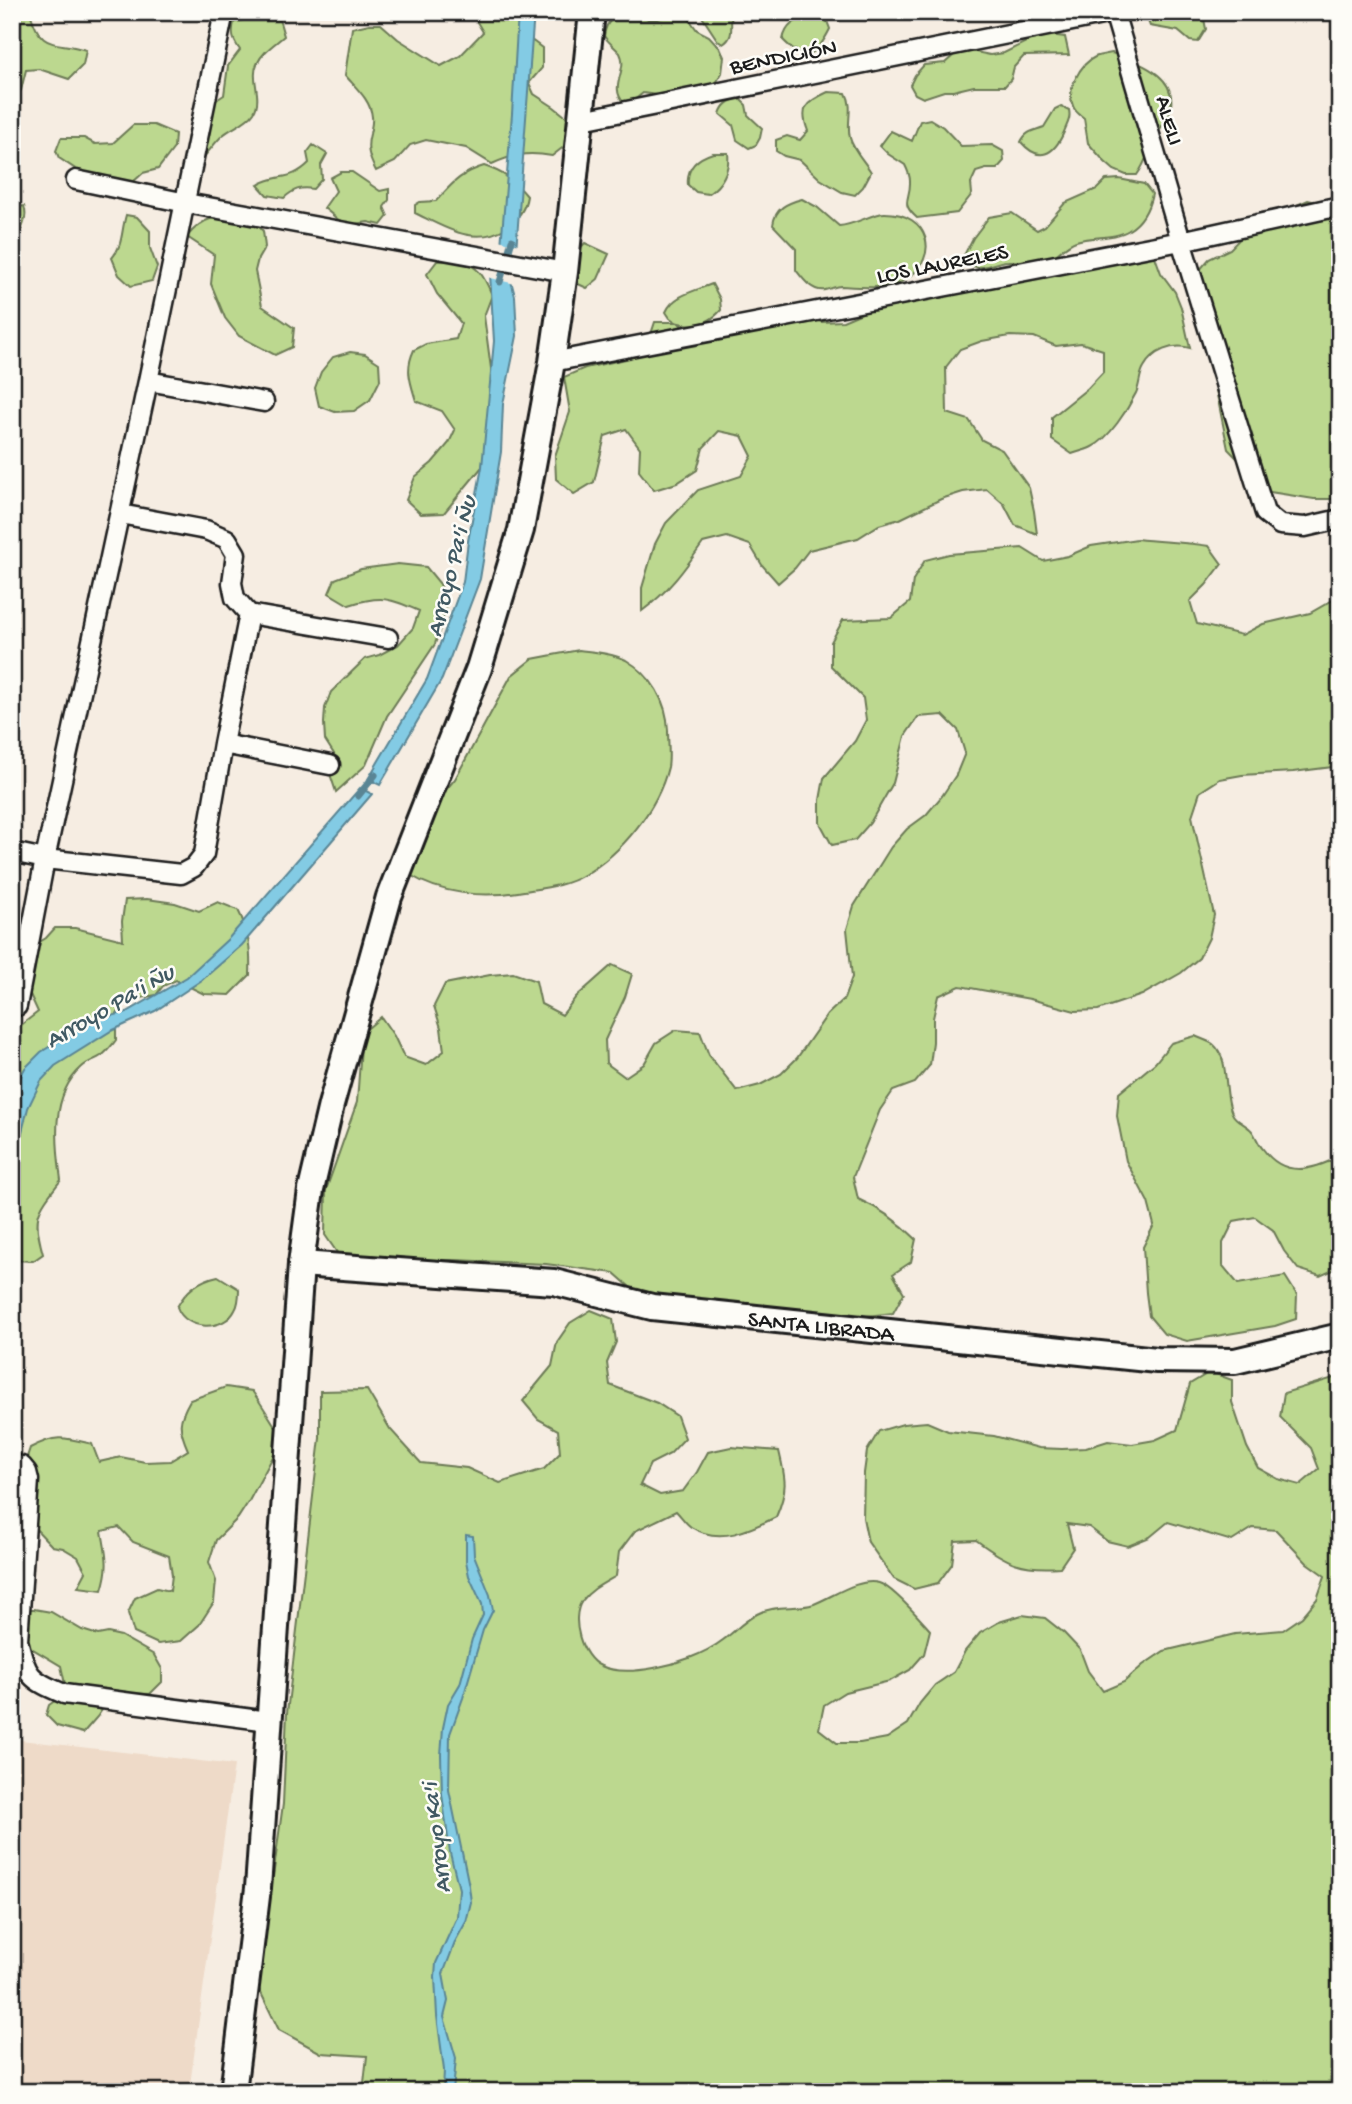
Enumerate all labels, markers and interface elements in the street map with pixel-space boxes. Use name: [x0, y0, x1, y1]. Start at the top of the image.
street label: BENDICIÓN: [727, 35, 839, 82]
street label: ALELI: [1148, 93, 1188, 149]
street label: LOS LAURELES: [875, 239, 1011, 291]
water label: Arroyo Pa'i Ñu: [422, 492, 485, 640]
water label: Arroyo Pa'i Ñu: [41, 959, 182, 1057]
street label: SANTA LIBRADA: [746, 1307, 897, 1350]
water label: Arroyo Ka'i: [417, 1778, 460, 1895]

